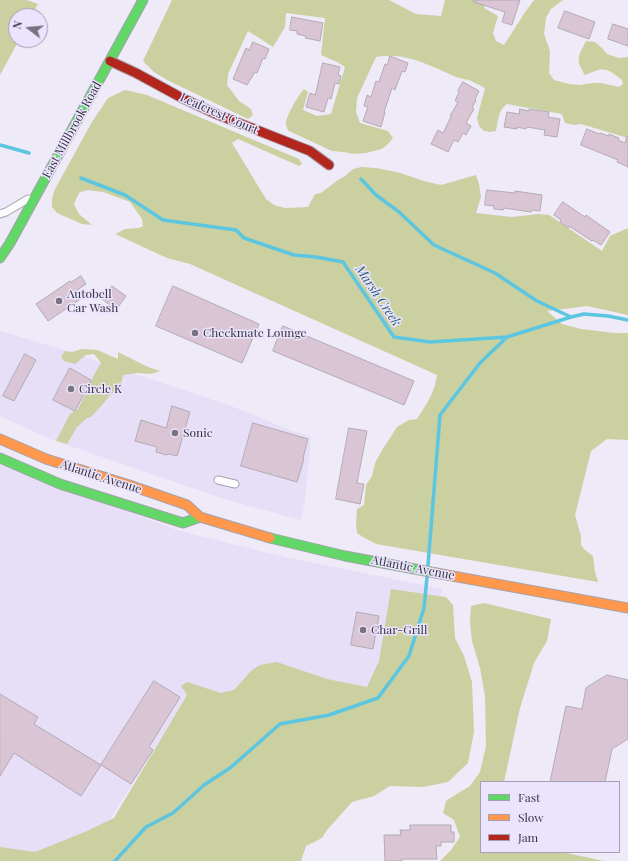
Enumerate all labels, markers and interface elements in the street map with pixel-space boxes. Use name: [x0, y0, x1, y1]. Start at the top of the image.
north arrow: [8, 8, 48, 48]
text: N: [9, 19, 25, 31]
street label: East Millbrook Road: [39, 79, 105, 181]
street label: Leafcrest Court: [178, 90, 260, 138]
water label: Marsh Creek: [352, 262, 404, 330]
place label: Autobell Car Wash: [67, 287, 118, 315]
marker: Autobell Car Wash: [54, 296, 64, 306]
place label: Checkmate Lounge: [203, 326, 307, 340]
marker: Checkmate Lounge: [190, 328, 200, 338]
place label: Circle K: [79, 382, 122, 396]
marker: Circle K: [66, 384, 76, 394]
place label: Sonic: [183, 426, 213, 440]
marker: Sonic: [170, 428, 180, 438]
street label: Atlantic Avenue: [59, 457, 143, 497]
street label: Atlantic Avenue: [370, 553, 456, 583]
place label: Char-Grill: [371, 623, 427, 637]
marker: Char-Grill: [358, 625, 368, 635]
legend: [480, 781, 620, 853]
text: Fast: [518, 789, 540, 805]
text: Slow: [518, 809, 544, 825]
text: Jam: [518, 829, 538, 845]

